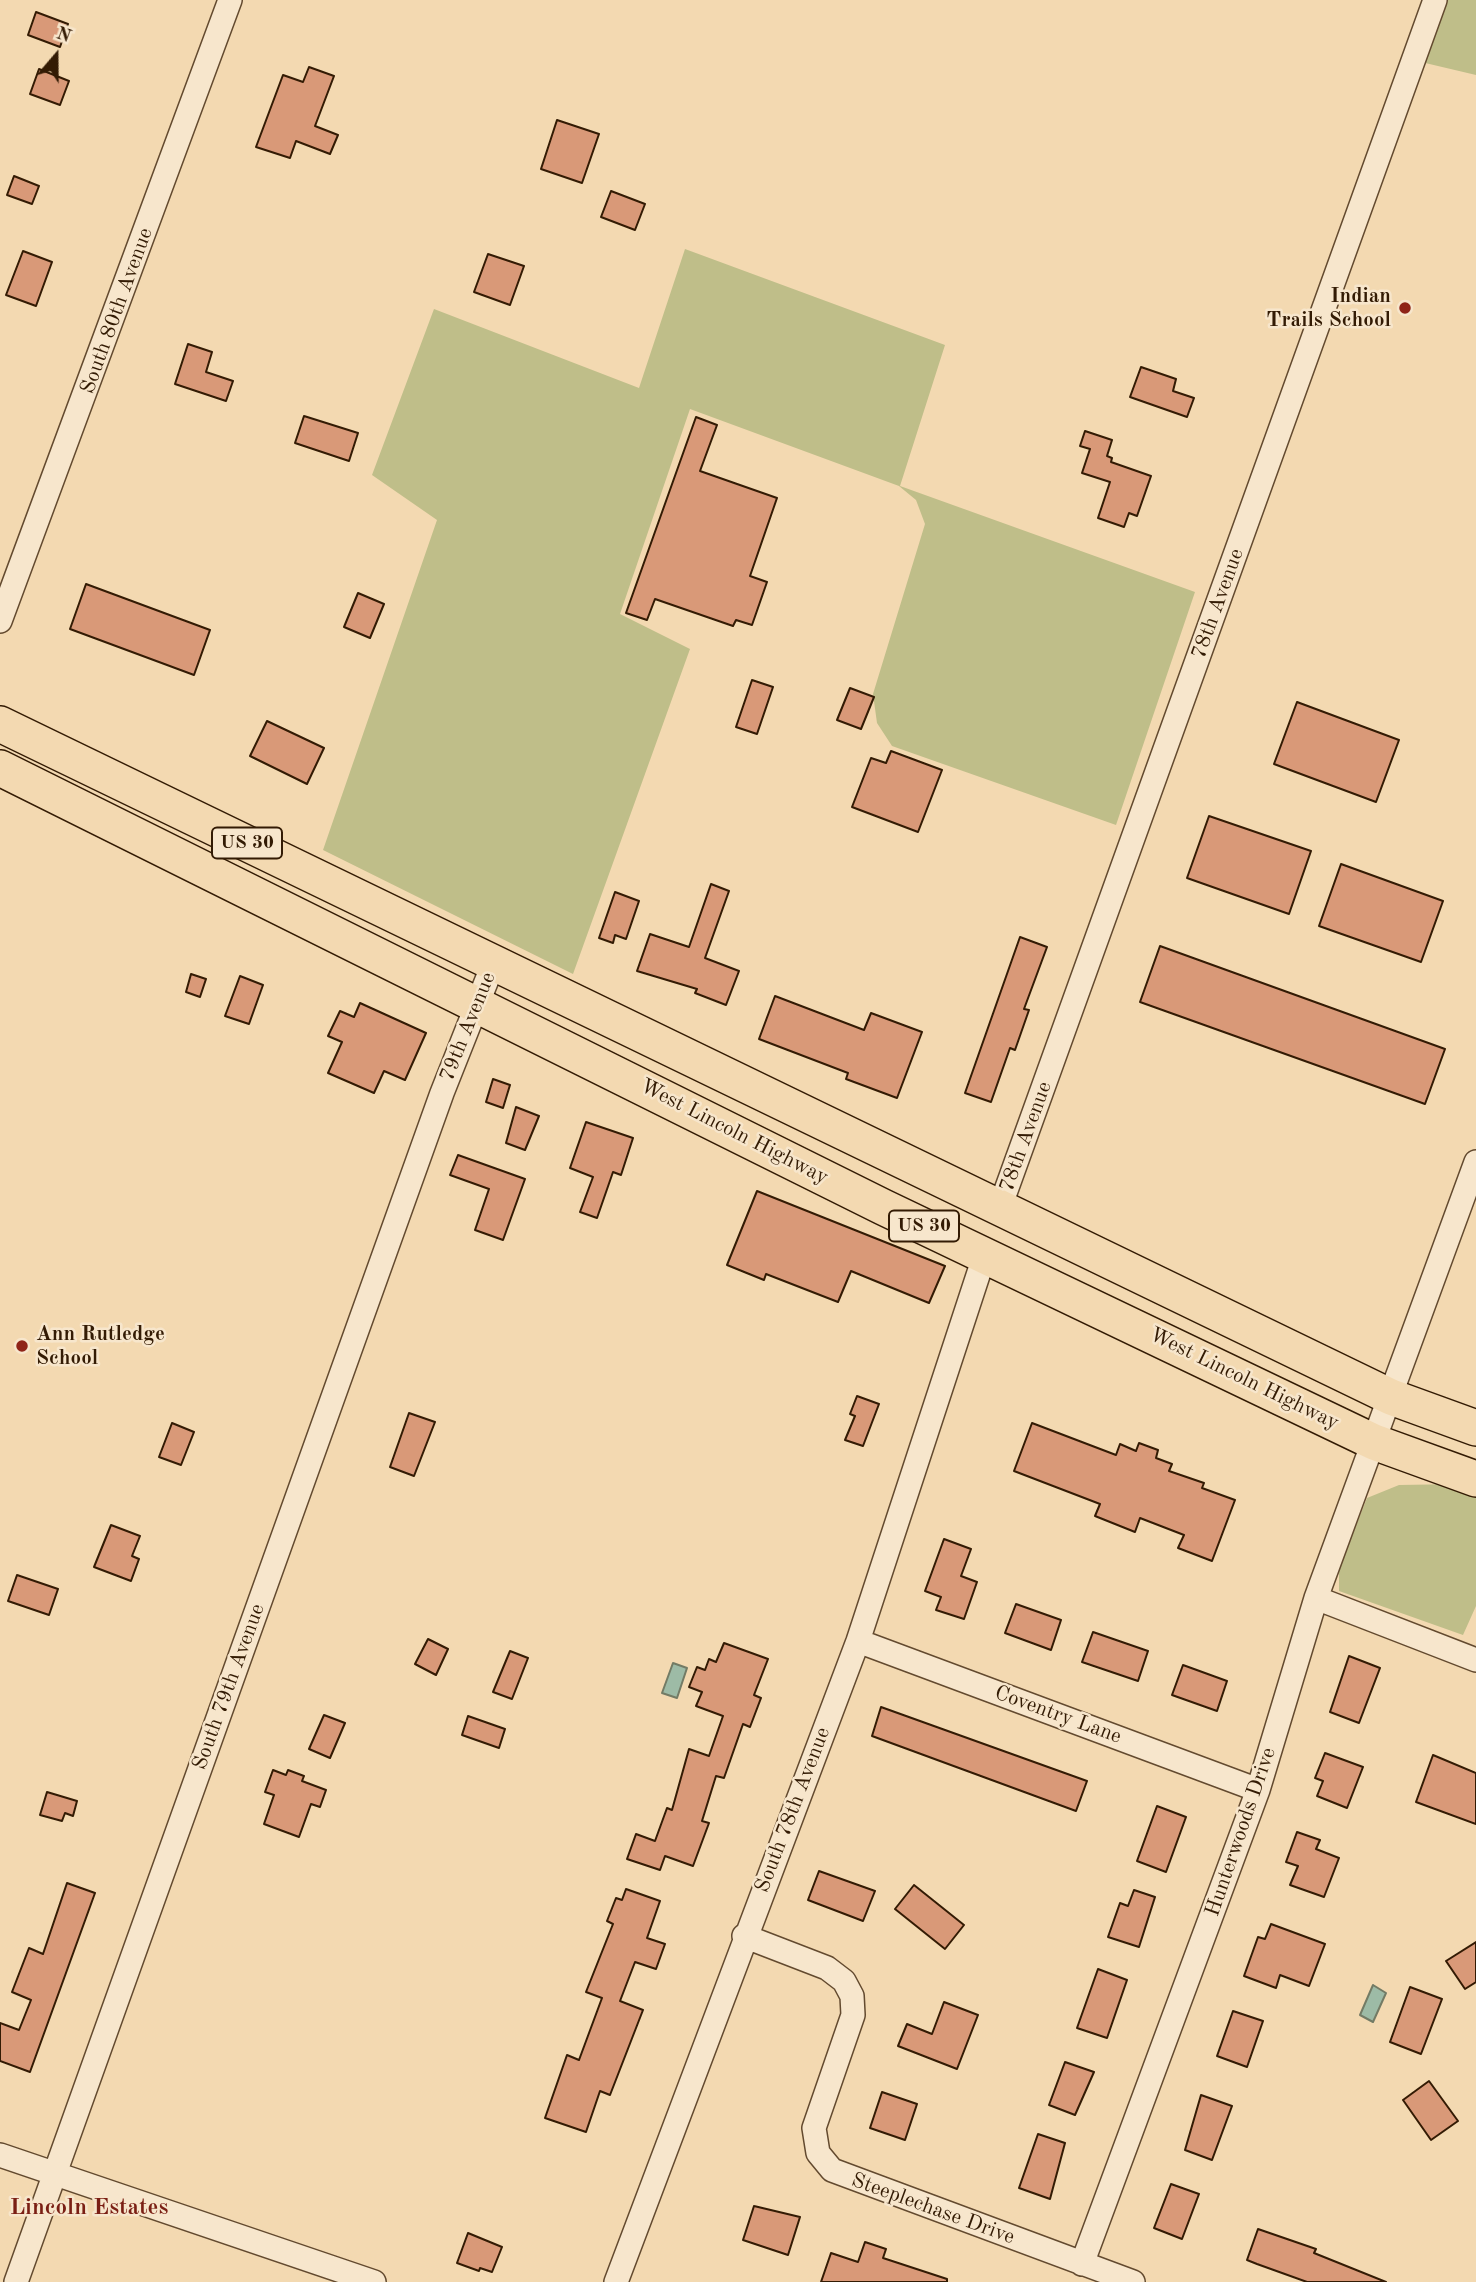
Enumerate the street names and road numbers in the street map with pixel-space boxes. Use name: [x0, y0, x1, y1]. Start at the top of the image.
street label: South 80th Avenue: [75, 224, 159, 398]
street label: 78th Avenue: [1186, 545, 1250, 663]
road number: US 30: [212, 828, 282, 858]
street label: 79th Avenue: [435, 969, 501, 1085]
street label: West Lincoln Highway: [636, 1074, 832, 1190]
street label: 78th Avenue: [994, 1078, 1058, 1196]
road number: US 30: [889, 1210, 959, 1242]
street label: West Lincoln Highway: [1145, 1322, 1343, 1436]
street label: South 79th Avenue: [187, 1600, 271, 1774]
street label: Coventry Lane: [991, 1680, 1125, 1750]
street label: South 78th Avenue: [750, 1724, 836, 1896]
street label: Hunterwoods Drive: [1200, 1744, 1282, 1920]
street label: Steeplechase Drive: [848, 2168, 1018, 2250]

